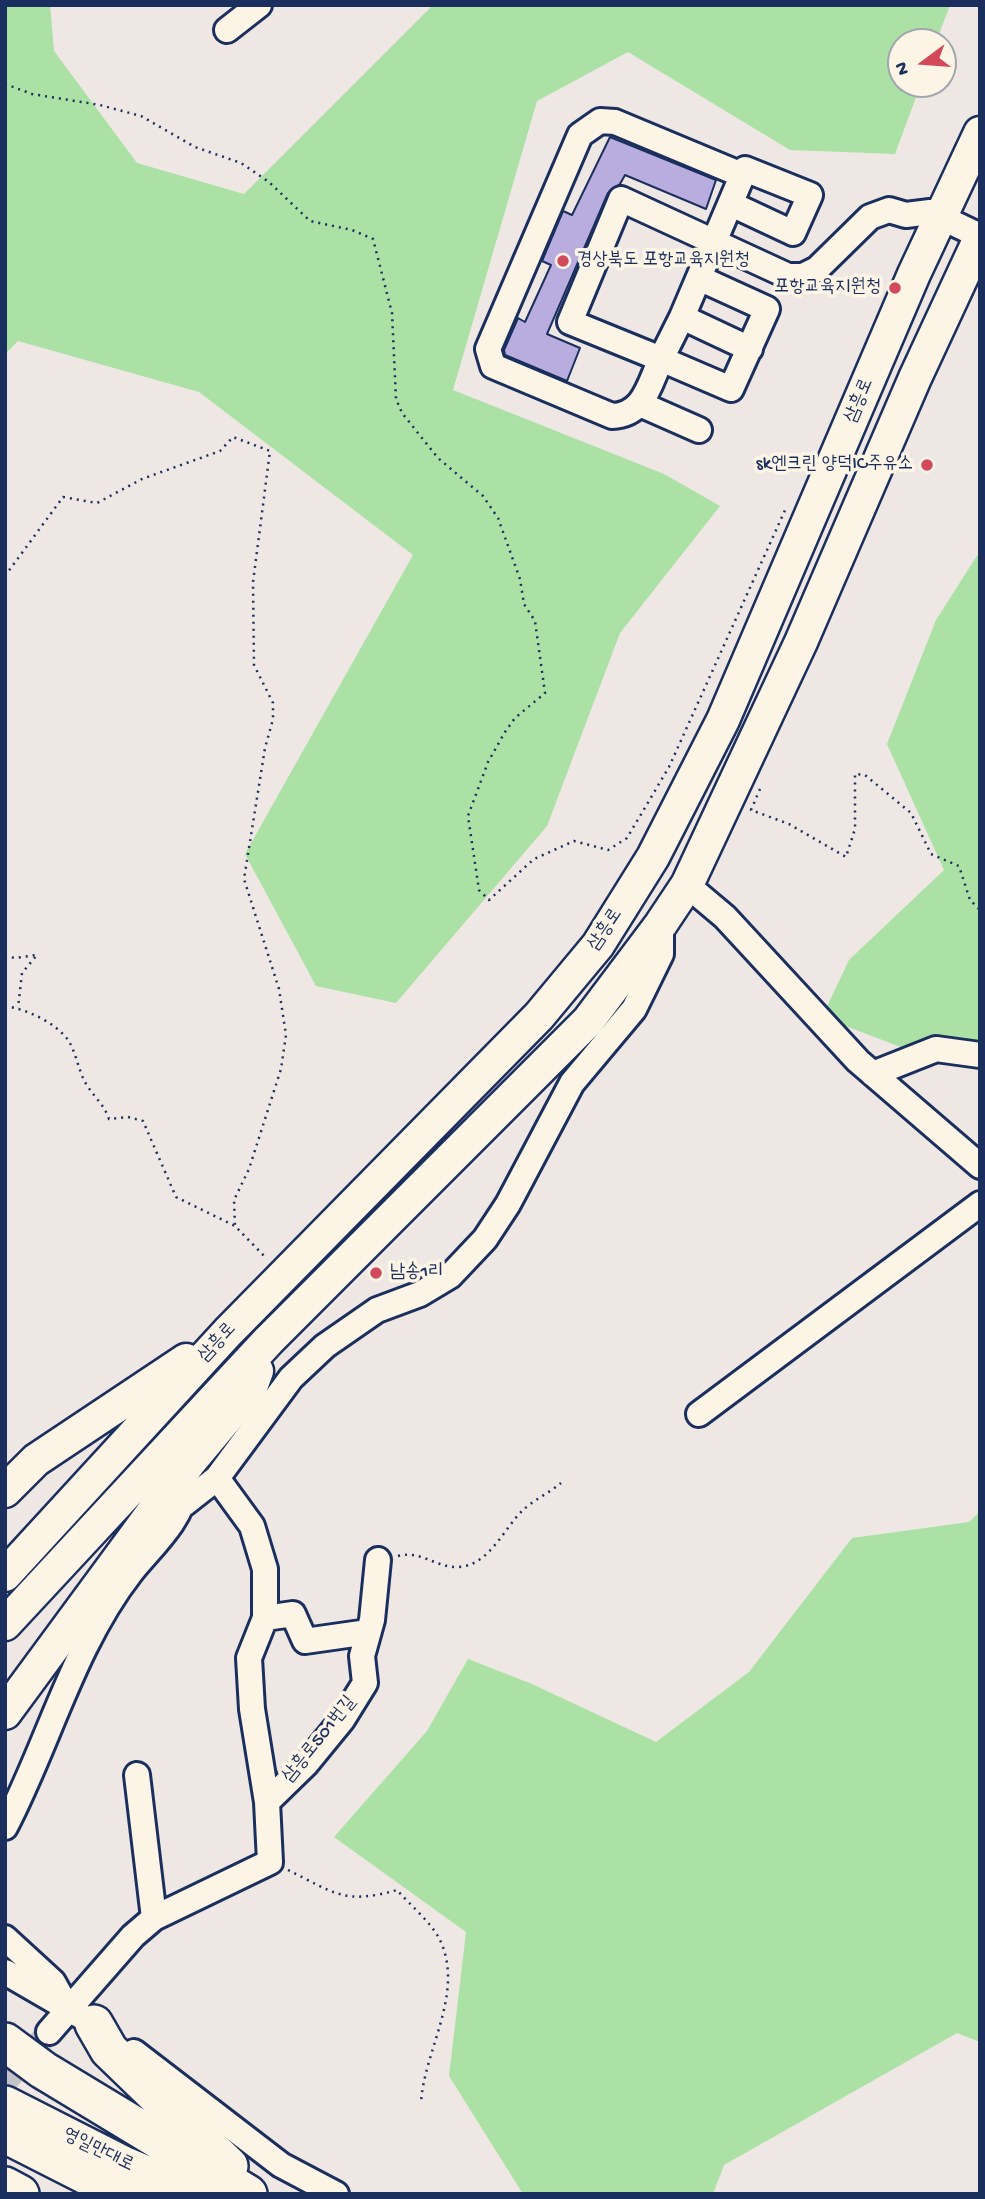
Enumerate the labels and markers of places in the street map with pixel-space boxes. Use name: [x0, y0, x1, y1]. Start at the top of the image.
place label: 경상북도 포항교육지원청: [577, 250, 750, 272]
marker: 경상북도 포항교육지원청: [555, 253, 571, 269]
place label: 포항교육지원청: [774, 277, 881, 299]
marker: 포항교육지원청: [887, 280, 903, 296]
place label: sk엔크린 양덕IC주유소: [756, 454, 913, 476]
marker: sk엔크린 양덕IC주유소: [919, 457, 935, 473]
place label: 남송1리: [390, 1262, 444, 1284]
marker: 남송1리: [368, 1265, 384, 1281]

